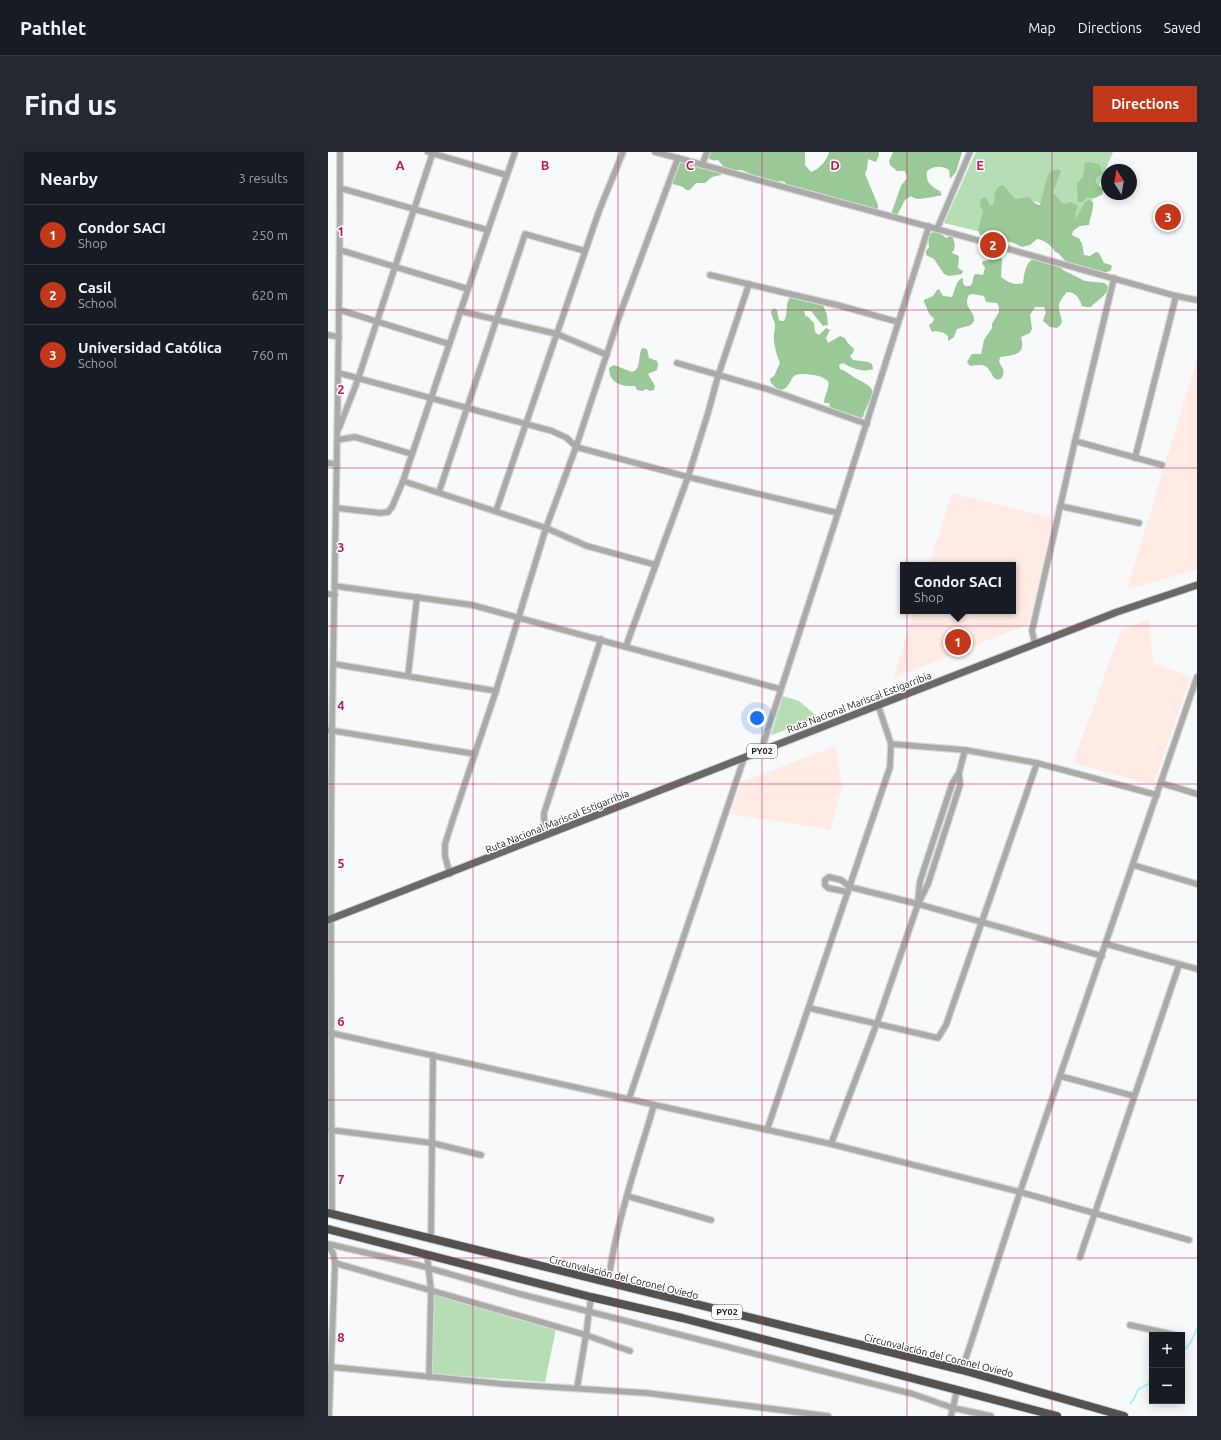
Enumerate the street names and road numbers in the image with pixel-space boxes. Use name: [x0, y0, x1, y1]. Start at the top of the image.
street label: Ruta Nacional Mariscal Estigarribia: [785, 670, 933, 735]
road number: PY02: [747, 744, 777, 758]
street label: Ruta Nacional Mariscal Estigarribia: [484, 788, 631, 855]
street label: Circunvalación del Coronel Oviedo: [548, 1254, 700, 1301]
road number: PY02: [712, 1305, 742, 1319]
street label: Circunvalación del Coronel Oviedo: [863, 1332, 1015, 1379]

